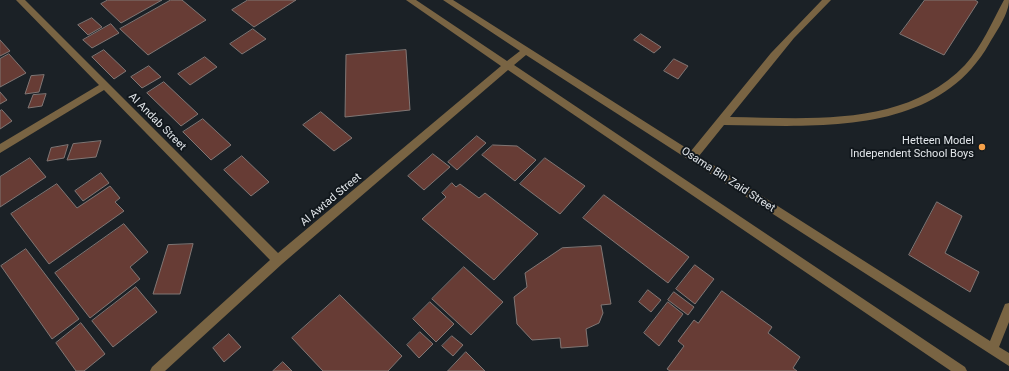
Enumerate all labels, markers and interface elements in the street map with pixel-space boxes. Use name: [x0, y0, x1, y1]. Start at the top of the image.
street label: Al Andab Street: [125, 90, 189, 154]
place label: Hetteen Model Independent School Boys: [850, 134, 974, 160]
marker: Hetteen Model Independent School Boys: [977, 142, 987, 152]
street label: Osama Bin Zaid Street: [679, 145, 777, 215]
street label: Al Awtad Street: [298, 171, 364, 229]

